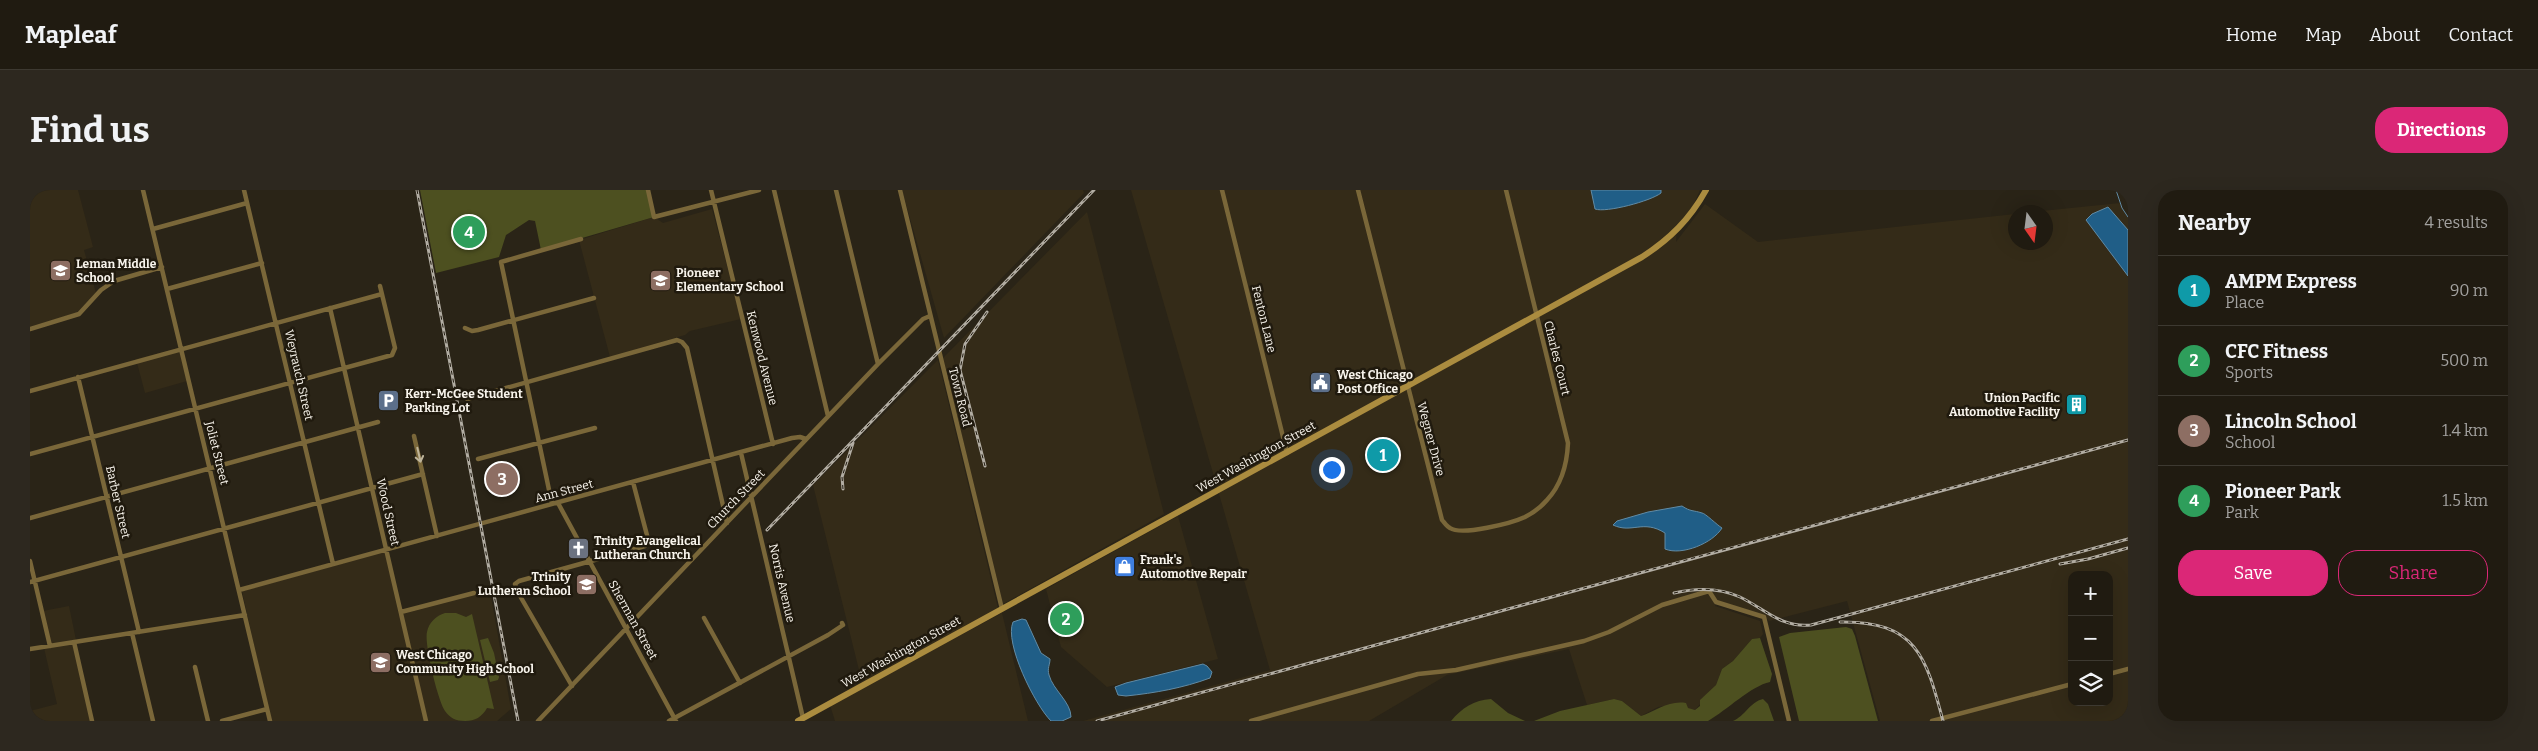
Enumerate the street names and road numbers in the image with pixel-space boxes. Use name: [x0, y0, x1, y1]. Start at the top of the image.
street label: Fenton Lane: [1249, 284, 1279, 354]
street label: Kenwood Avenue: [744, 309, 780, 407]
street label: Charles Court: [1541, 319, 1573, 397]
street label: Weyrauch Street: [282, 328, 316, 422]
street label: Town Road: [946, 366, 974, 428]
street label: Wegner Drive: [1414, 400, 1448, 478]
street label: West Washington Street: [1194, 418, 1319, 496]
street label: Joliet Street: [202, 419, 232, 487]
street label: Barber Street: [103, 464, 133, 540]
street label: Church Street: [704, 466, 768, 532]
street label: Ann Street: [533, 476, 595, 505]
street label: Wood Street: [373, 477, 403, 548]
street label: Norris Avenue: [766, 542, 798, 624]
street label: Sherman Street: [605, 578, 661, 663]
street label: West Washington Street: [839, 613, 964, 691]

